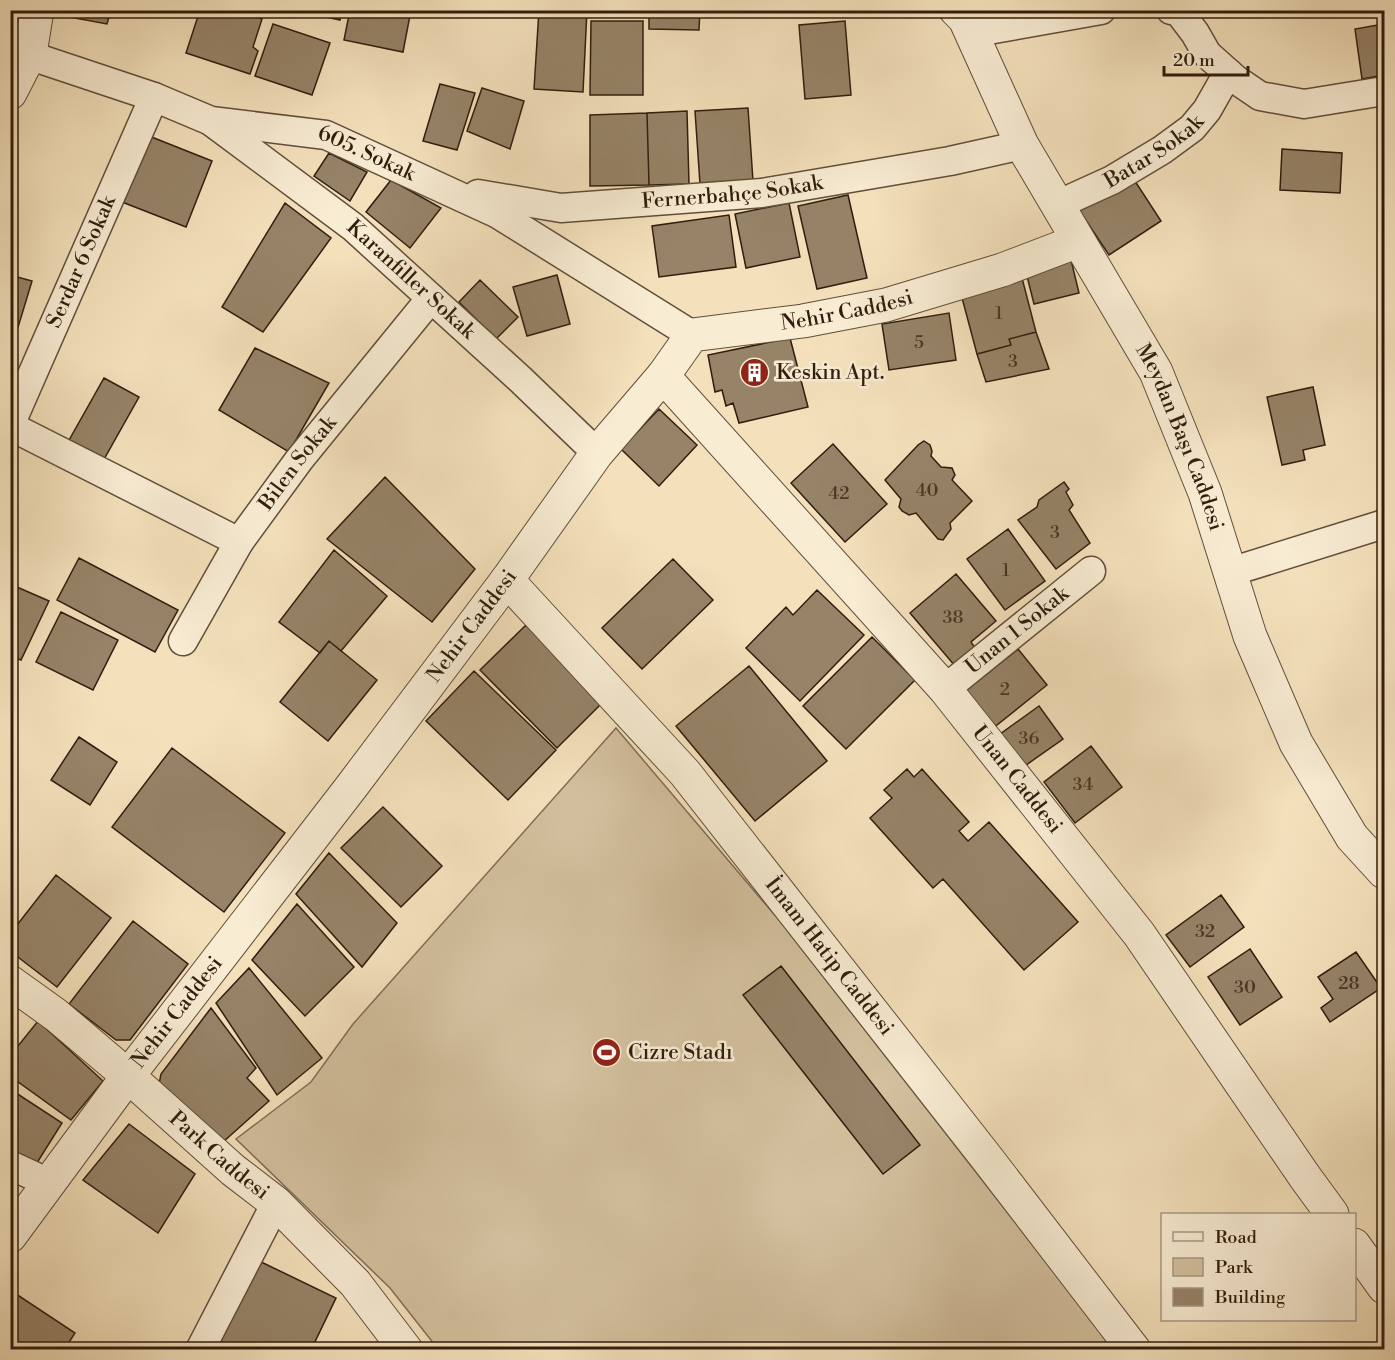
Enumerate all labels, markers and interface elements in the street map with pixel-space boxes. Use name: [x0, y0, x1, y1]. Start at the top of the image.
scale bar: [1164, 39, 1248, 77]
text: 20 m: [1173, 49, 1215, 72]
street label: Batar Sokak: [1099, 109, 1210, 195]
street label: 605. Sokak: [317, 121, 420, 188]
street label: Fernerbahçe Sokak: [640, 170, 826, 215]
street label: Serdar 6 Sokak: [41, 191, 122, 332]
street label: Karanfiller Sokak: [341, 214, 482, 346]
street label: Nehir Caddesi: [779, 285, 916, 337]
house number: 1: [995, 302, 1003, 325]
house number: 5: [914, 331, 924, 354]
street label: Meydan Başı Caddesi: [1129, 339, 1229, 534]
house number: 3: [1008, 350, 1018, 373]
building icon: Keskin Apt.: [739, 357, 771, 389]
place label: Keskin Apt.: [776, 360, 885, 386]
street label: Bilen Sokak: [253, 410, 343, 517]
house number: 40: [916, 479, 938, 502]
house number: 42: [829, 482, 849, 505]
house number: 3: [1050, 521, 1060, 544]
house number: 1: [1002, 559, 1010, 582]
street label: Nehir Caddesi: [421, 565, 523, 688]
street label: Unan 1 Sokak: [960, 580, 1075, 680]
house number: 38: [943, 606, 963, 629]
house number: 2: [1000, 678, 1010, 701]
street label: Unan Caddesi: [966, 720, 1068, 839]
house number: 36: [1019, 727, 1040, 750]
house number: 34: [1073, 773, 1094, 796]
street label: İmam Hatip Caddesi: [759, 871, 899, 1041]
house number: 32: [1195, 920, 1215, 943]
street label: Nehir Caddesi: [126, 951, 228, 1074]
house number: 28: [1338, 972, 1360, 995]
house number: 30: [1234, 976, 1256, 999]
sports icon: Cizre Stadı: [591, 1037, 623, 1069]
place label: Cizre Stadı: [628, 1040, 733, 1066]
street label: Park Caddesi: [163, 1106, 274, 1206]
legend: [1161, 1213, 1356, 1321]
text: Road: [1215, 1226, 1258, 1249]
text: Park: [1215, 1256, 1254, 1279]
text: Building: [1214, 1286, 1286, 1309]

